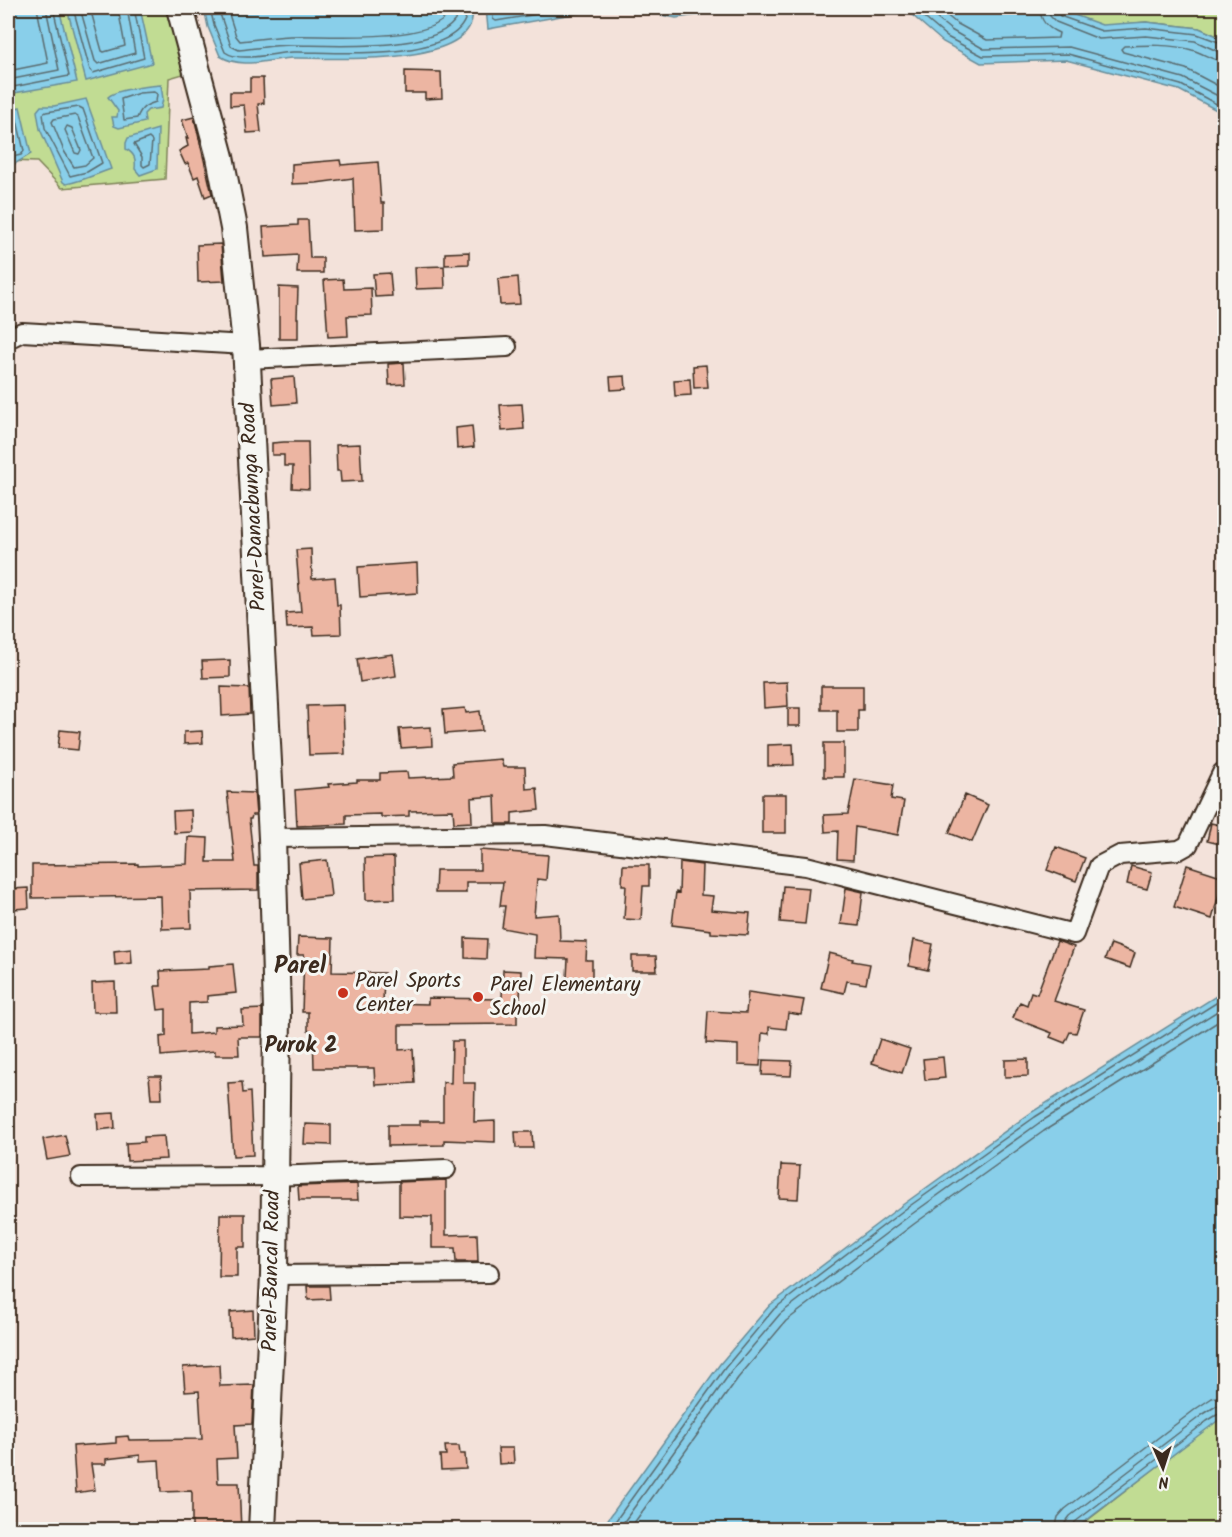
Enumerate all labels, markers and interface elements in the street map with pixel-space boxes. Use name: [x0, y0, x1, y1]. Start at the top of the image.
street label: Parel-Danacbunga Road: [232, 401, 276, 612]
district label: Parel: [274, 947, 327, 986]
place label: Parel Sports Center: [355, 965, 461, 1022]
place label: Parel Elementary School: [490, 969, 640, 1026]
marker: Parel Sports Center: [336, 986, 350, 1000]
marker: Parel Elementary School: [471, 990, 485, 1004]
district label: Purok 2: [265, 1029, 337, 1064]
street label: Parel-Bancal Road: [254, 1189, 290, 1352]
north arrow: [1133, 1438, 1193, 1498]
text: N: [1158, 1469, 1169, 1494]

